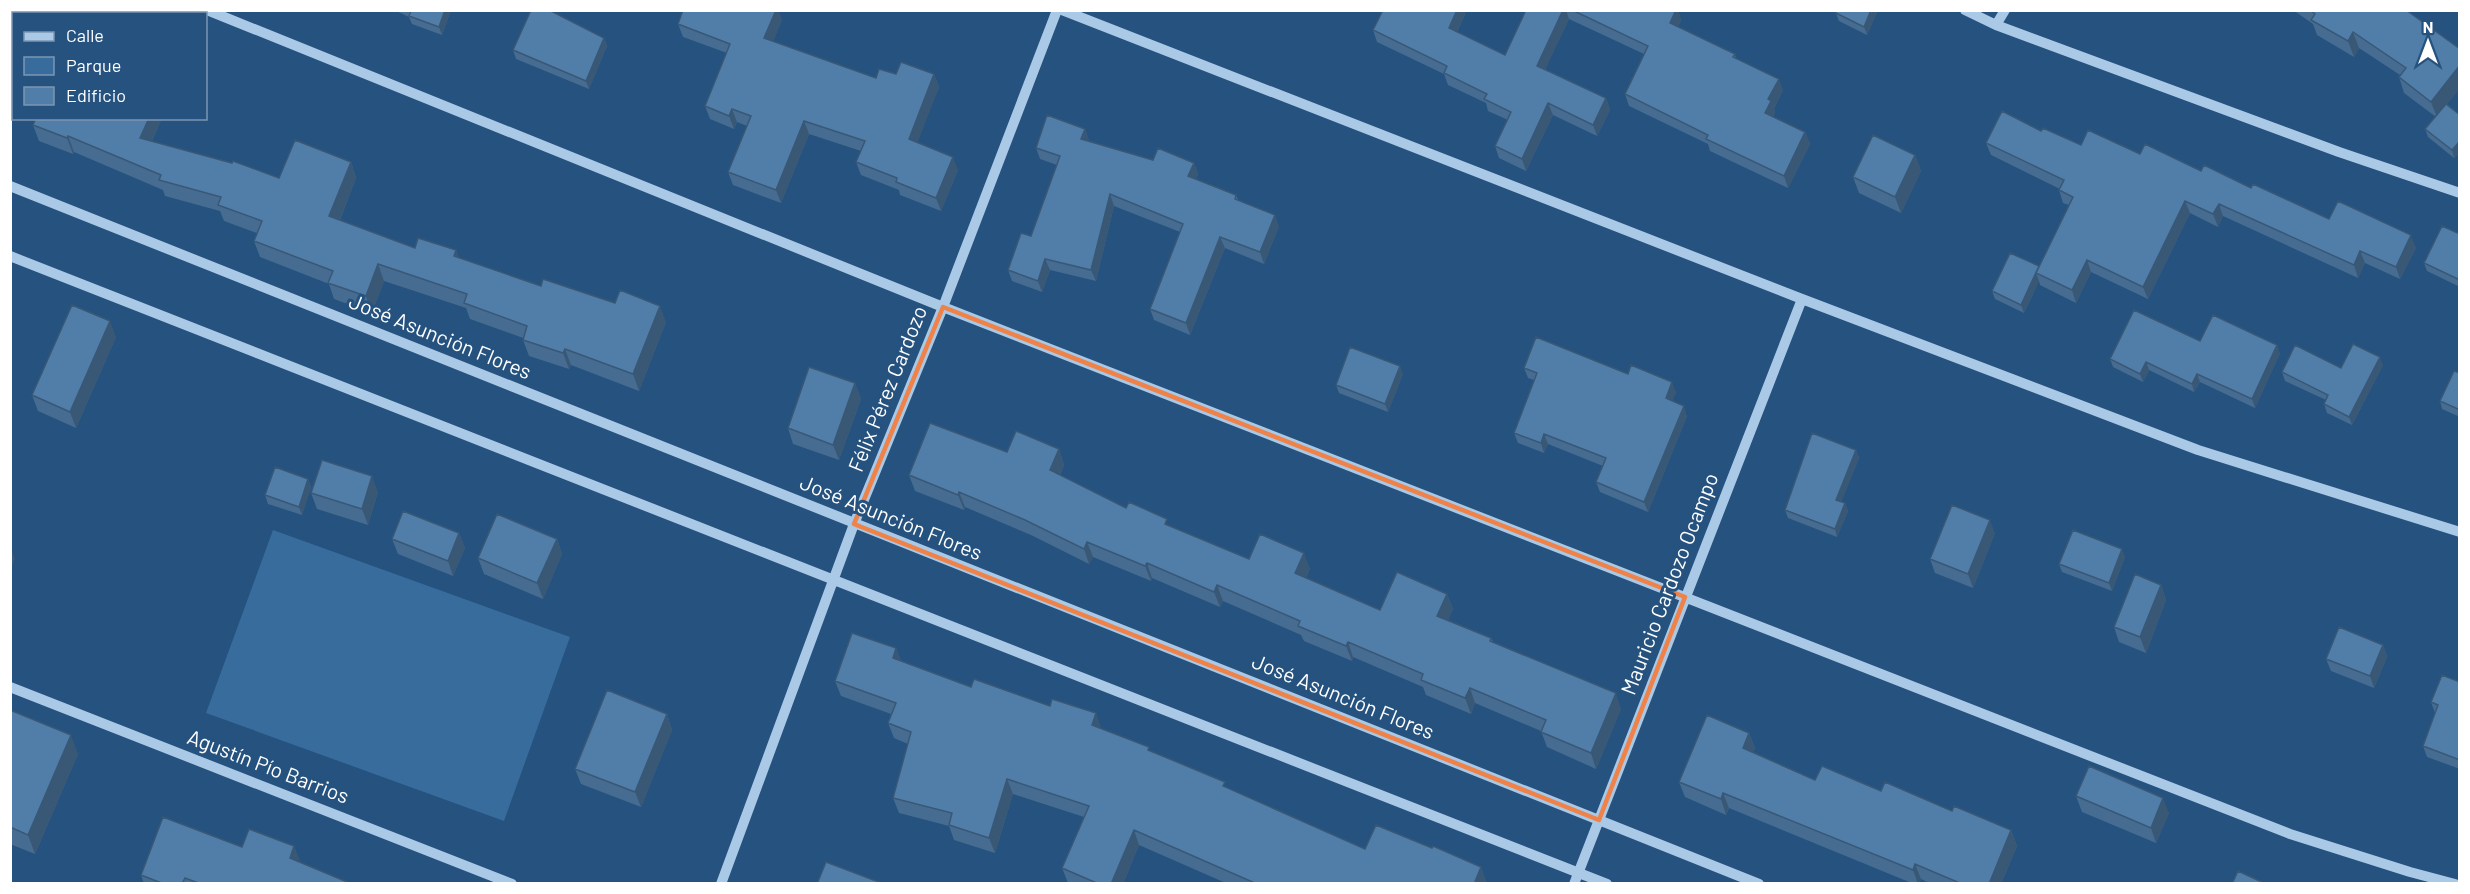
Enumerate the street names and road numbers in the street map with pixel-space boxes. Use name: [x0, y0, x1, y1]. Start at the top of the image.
street label: José Asunción Flores: [346, 288, 535, 384]
street label: Félix Pérez Cardozo: [842, 302, 931, 475]
street label: José Asunción Flores: [797, 469, 986, 565]
street label: Mauricio Cardozo Ocampo: [1615, 469, 1722, 698]
street label: José Asunción Flores: [1249, 648, 1438, 744]
street label: Agustín Pío Barrios: [184, 723, 353, 808]

